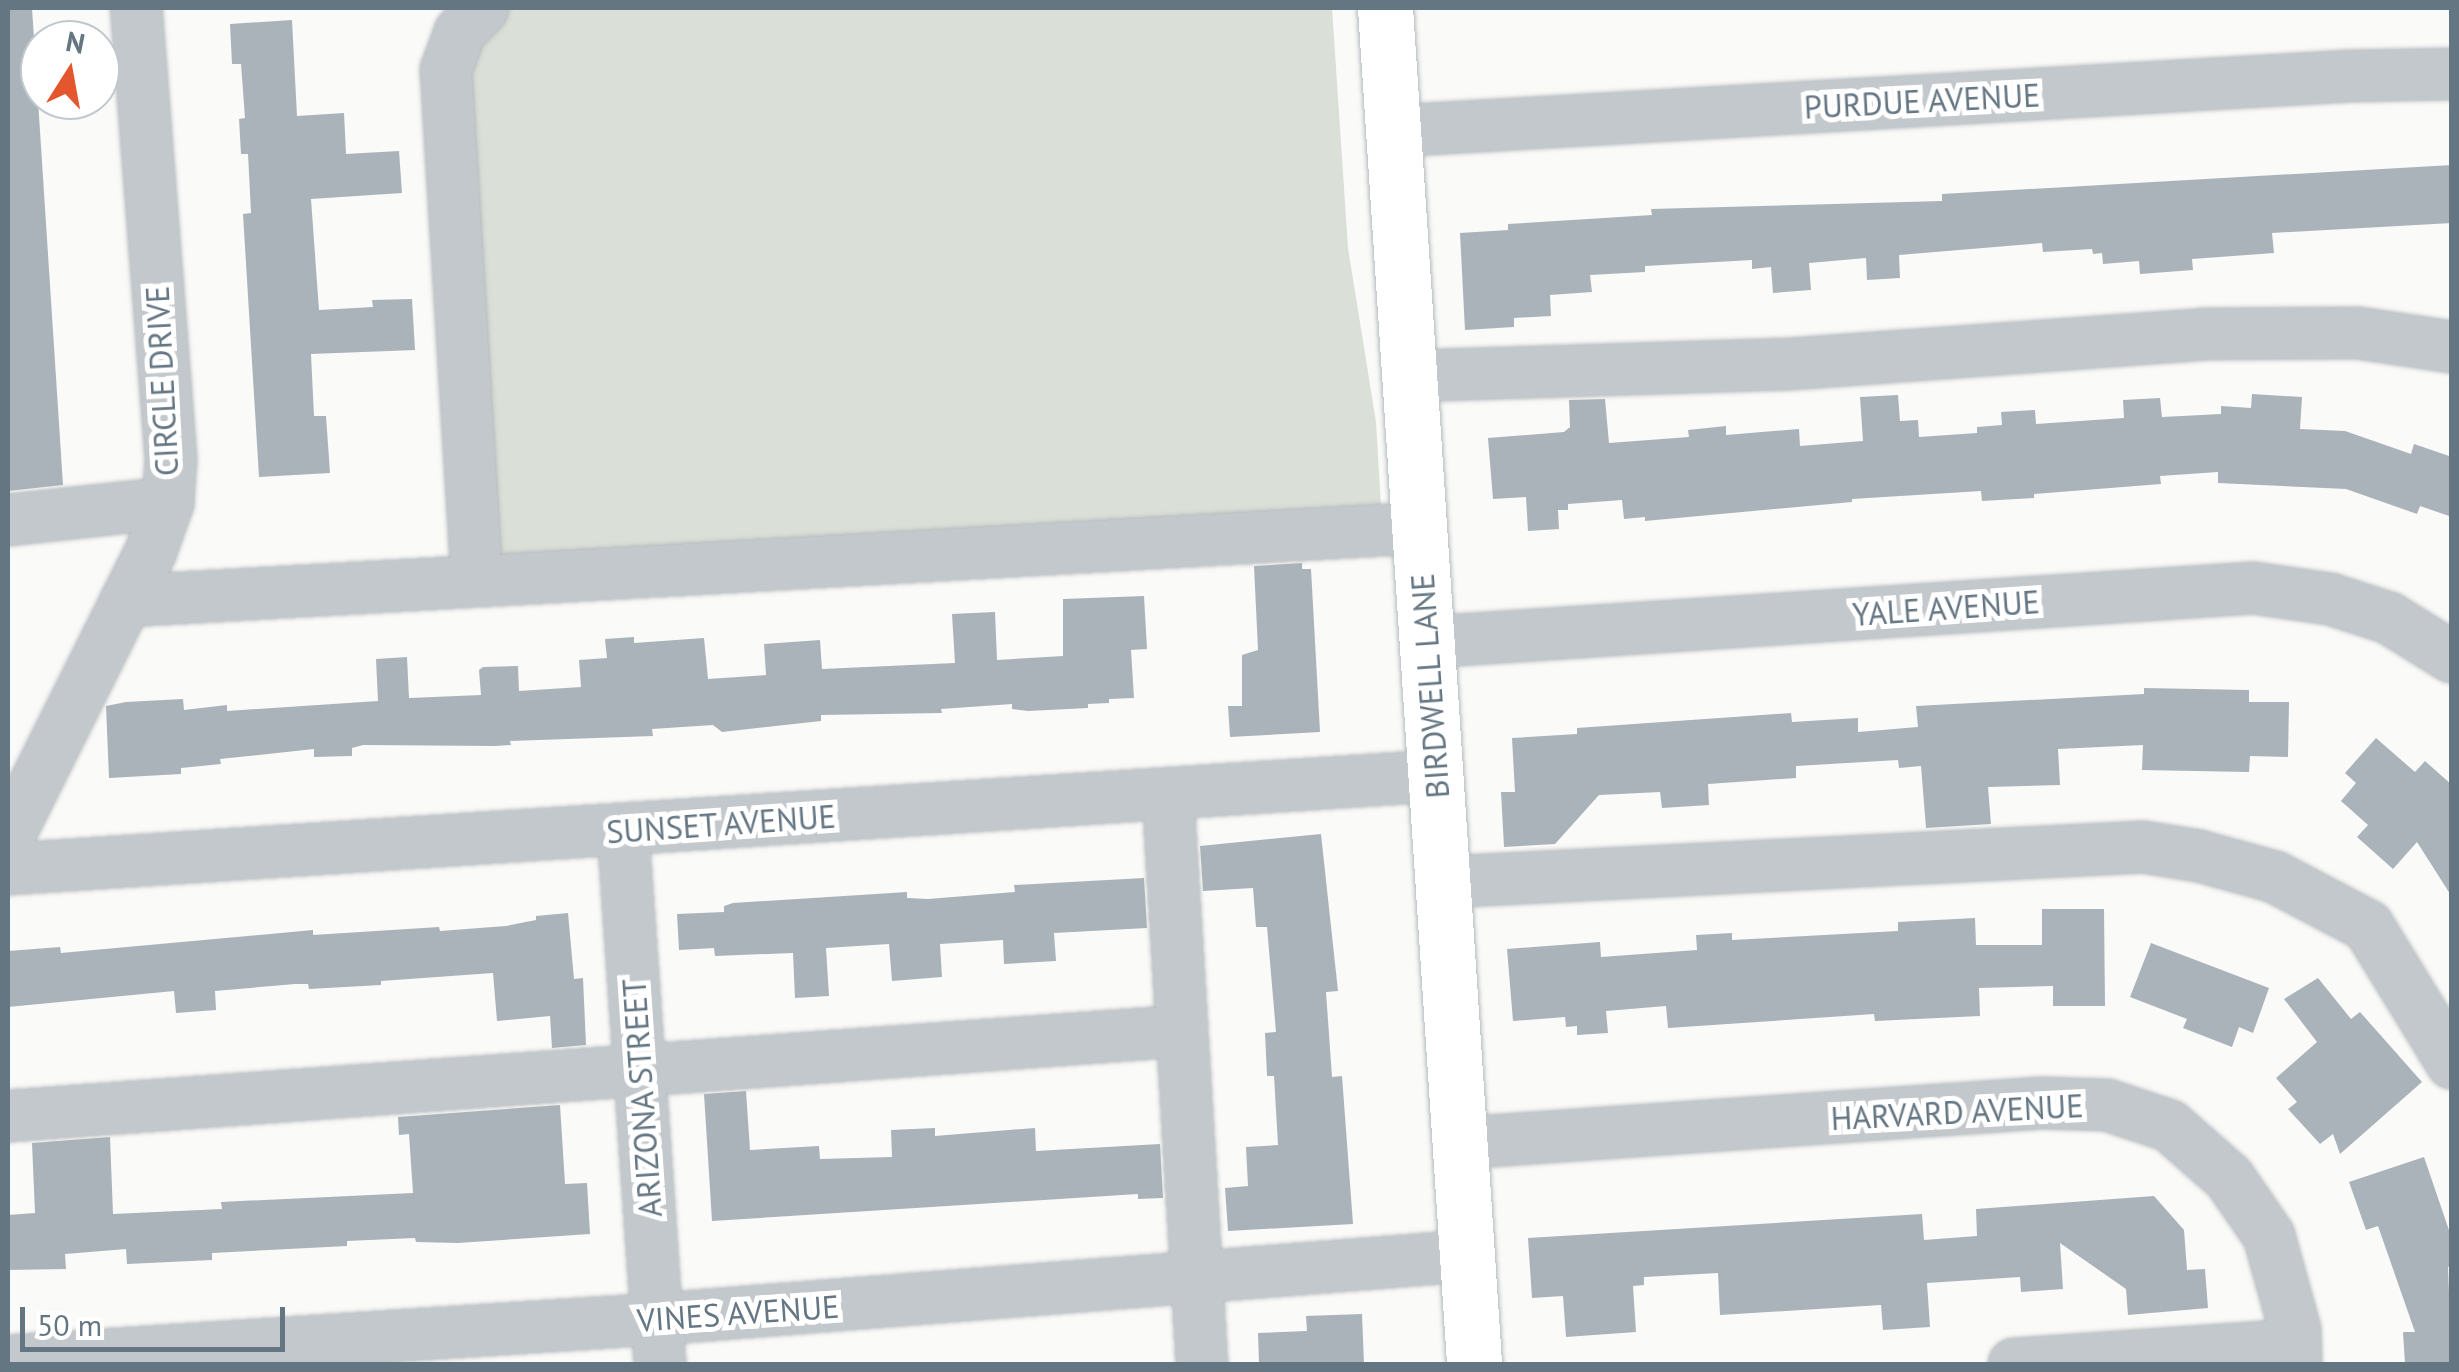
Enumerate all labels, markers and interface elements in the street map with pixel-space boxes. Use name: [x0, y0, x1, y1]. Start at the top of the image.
north arrow: [20, 20, 120, 120]
text: N: [63, 22, 88, 62]
street label: PURDUE AVENUE: [1802, 76, 2042, 126]
street label: CIRCLE DRIVE: [138, 285, 186, 477]
street label: BIRDWELL LANE: [1403, 572, 1457, 800]
street label: YALE AVENUE: [1850, 582, 2042, 634]
street label: SUNSET AVENUE: [604, 797, 838, 851]
street label: ARIZONA STREET: [614, 977, 670, 1219]
street label: HARVARD AVENUE: [1829, 1086, 2085, 1138]
scale bar: [25, 1287, 290, 1349]
street label: VINES AVENUE: [635, 1287, 841, 1339]
text: 50 m: [37, 1305, 102, 1344]

